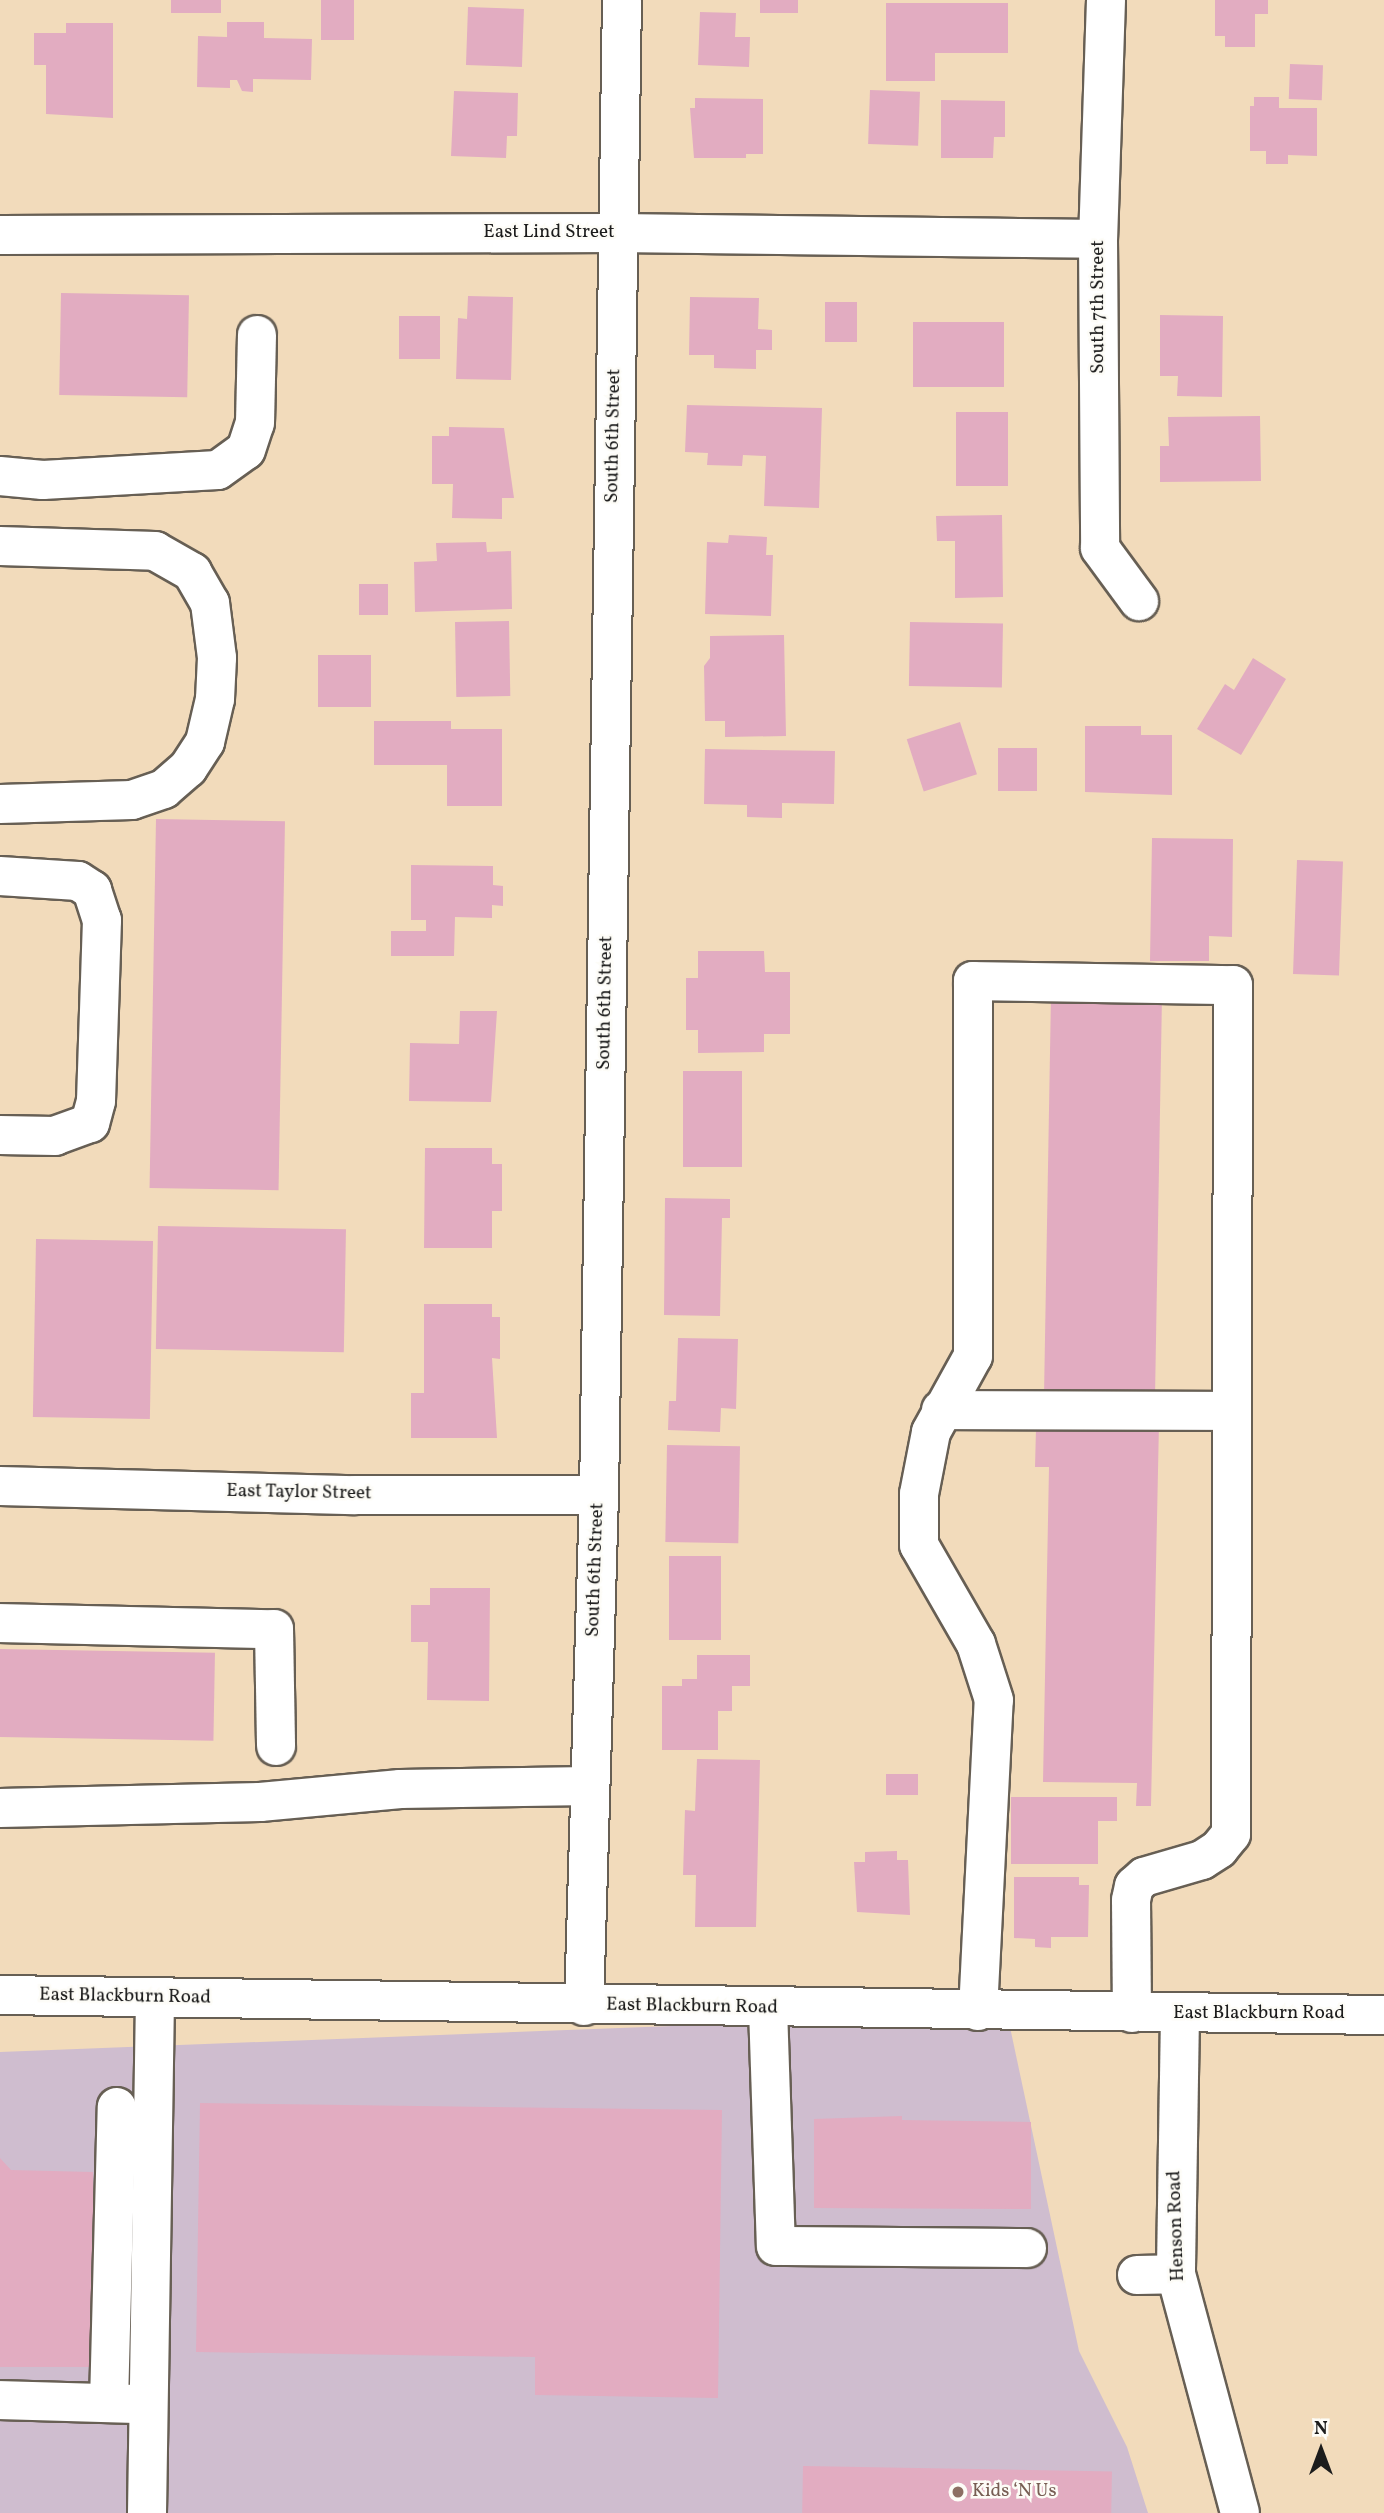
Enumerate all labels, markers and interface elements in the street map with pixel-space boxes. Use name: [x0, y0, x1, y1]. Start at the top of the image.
street label: East Lind Street: [483, 222, 615, 244]
street label: South 7th Street: [1088, 240, 1110, 374]
street label: South 6th Street: [601, 369, 627, 503]
street label: South 6th Street: [593, 936, 619, 1070]
street label: East Taylor Street: [226, 1480, 372, 1506]
street label: South 6th Street: [582, 1502, 610, 1638]
street label: East Blackburn Road: [39, 1984, 211, 2010]
street label: East Blackburn Road: [606, 1994, 778, 2020]
street label: East Blackburn Road: [1173, 2003, 1345, 2025]
street label: Henson Road: [1164, 2170, 1190, 2282]
north arrow: [1286, 2415, 1356, 2485]
text: N: [1314, 2416, 1328, 2442]
place label: Kids ‘N Us: [972, 2481, 1057, 2503]
marker: Kids ‘N Us: [950, 2484, 966, 2500]

